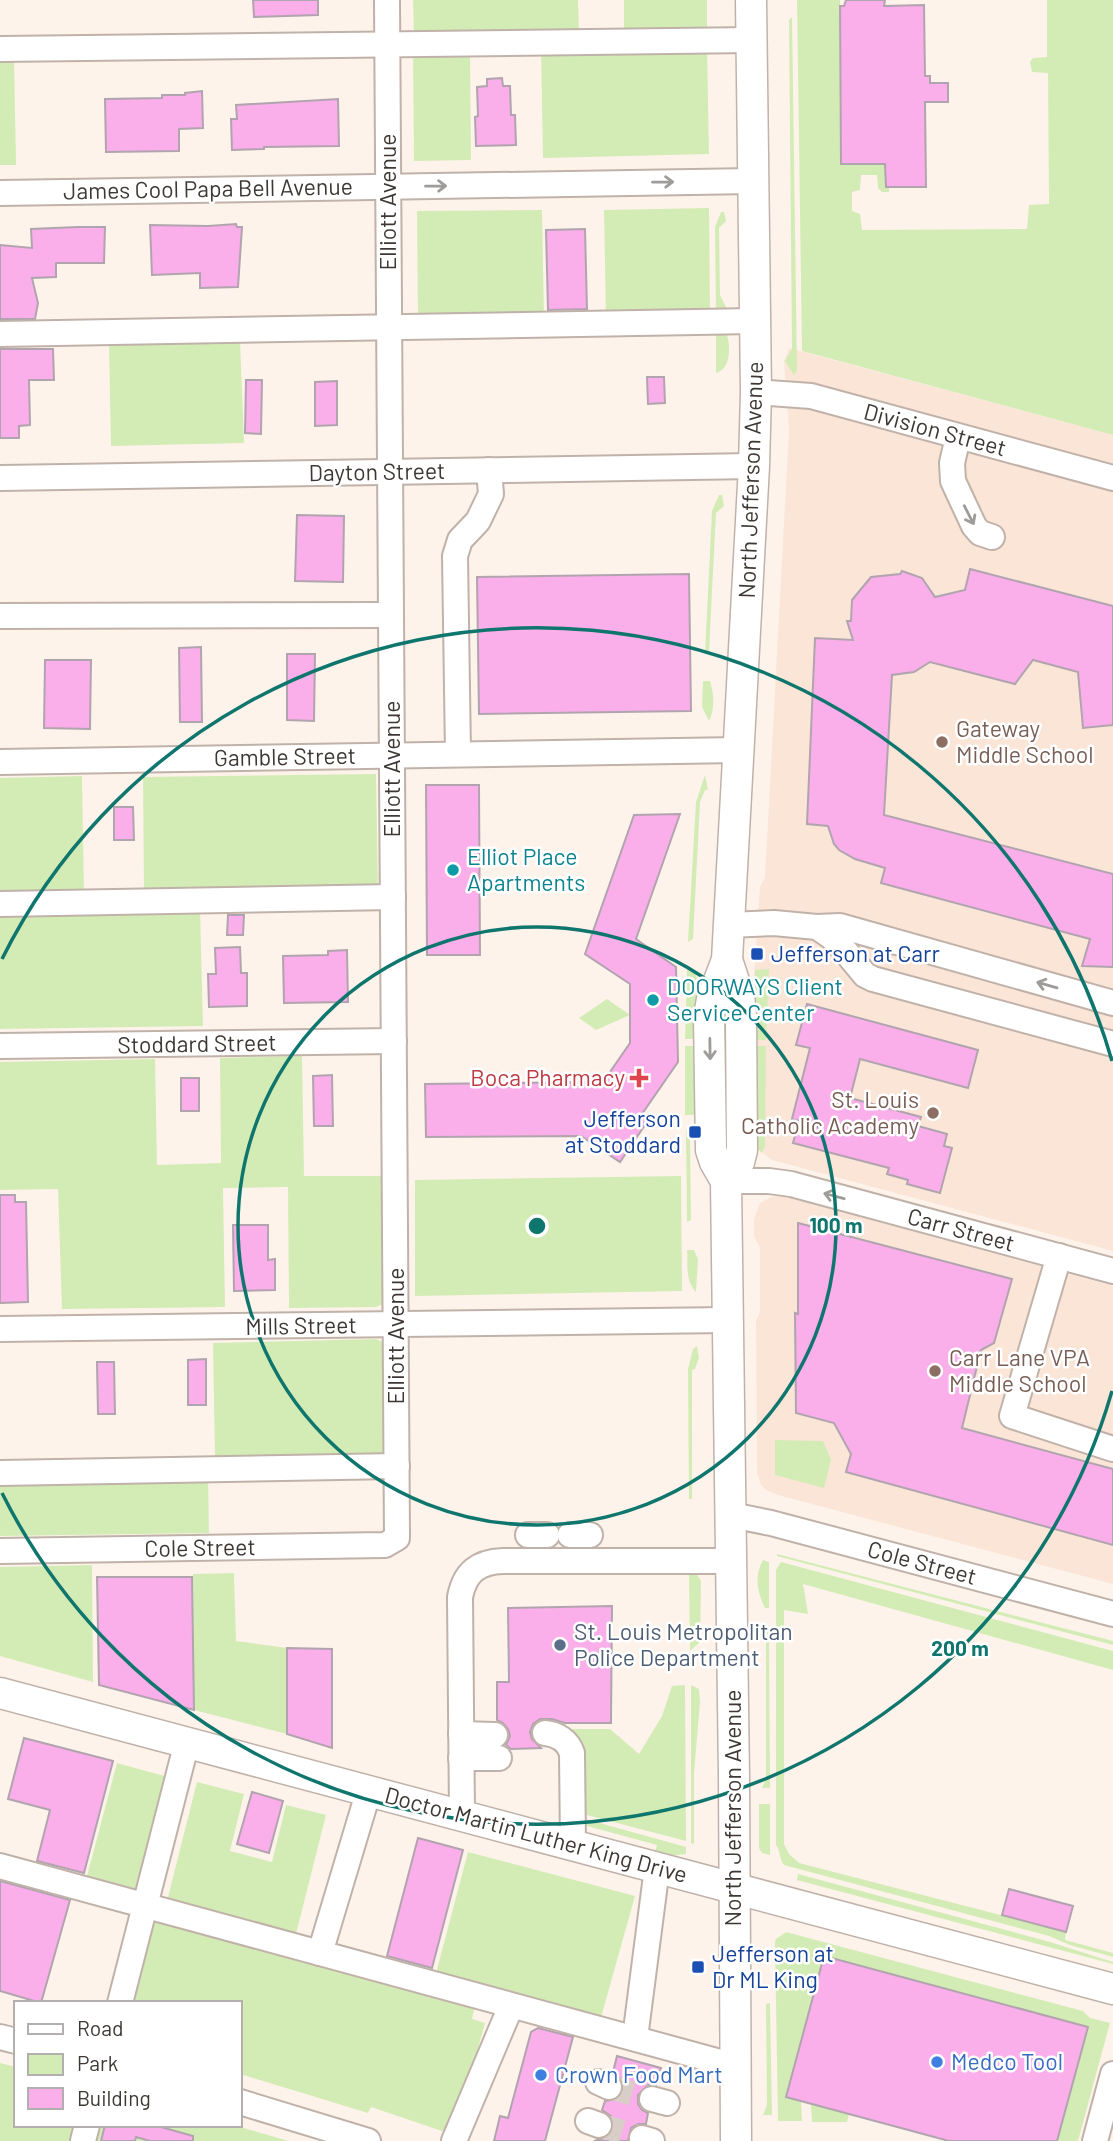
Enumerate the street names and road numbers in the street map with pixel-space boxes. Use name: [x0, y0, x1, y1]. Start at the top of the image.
street label: Elliott Avenue: [373, 133, 401, 271]
street label: James Cool Papa Bell Avenue: [63, 171, 353, 205]
street label: North Jefferson Avenue: [732, 361, 768, 599]
street label: Division Street: [861, 397, 1009, 461]
street label: Dayton Street: [308, 456, 446, 486]
street label: Elliott Avenue: [377, 700, 405, 838]
street label: Gamble Street: [214, 741, 356, 771]
street label: Stoddard Street: [117, 1028, 277, 1058]
street label: Carr Street: [905, 1201, 1018, 1257]
street label: Elliott Avenue: [381, 1267, 409, 1405]
street label: Mills Street: [245, 1310, 357, 1340]
street label: Cole Street: [144, 1532, 256, 1562]
street label: Cole Street: [865, 1534, 980, 1590]
street label: North Jefferson Avenue: [718, 1689, 746, 1927]
street label: Doctor Martin Luther King Drive: [382, 1780, 691, 1888]

